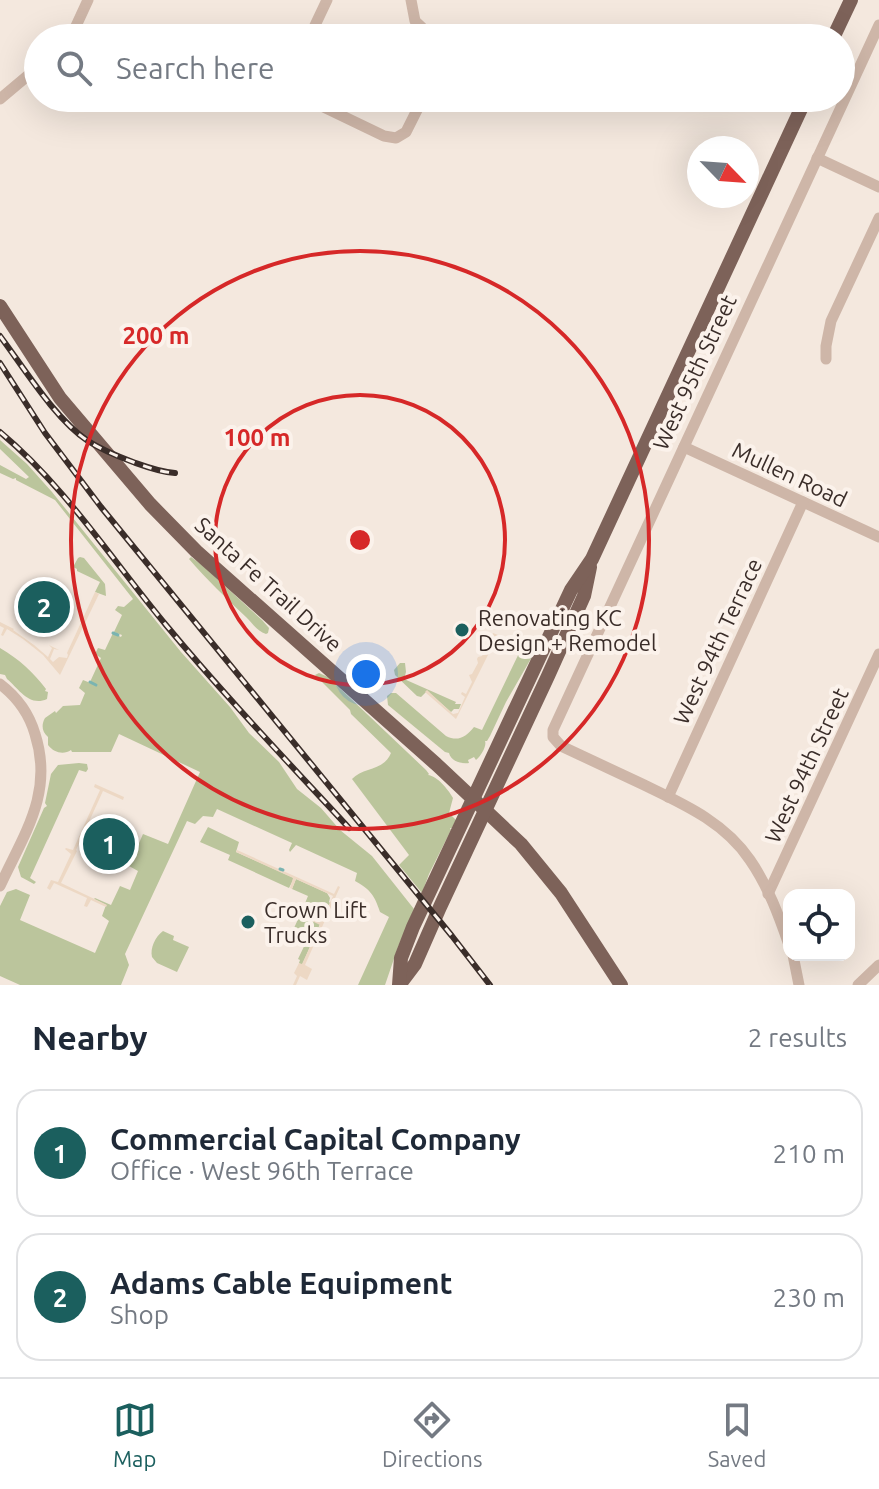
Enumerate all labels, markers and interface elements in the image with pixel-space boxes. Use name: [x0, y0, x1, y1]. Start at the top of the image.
search box: [24, 24, 855, 112]
icon: search: [52, 46, 96, 90]
text: Search here: [116, 51, 275, 85]
north arrow: [687, 136, 759, 208]
street label: West 95th Street: [647, 290, 741, 453]
text: 200 m: [123, 322, 189, 349]
text: 100 m: [224, 424, 290, 451]
street label: Mullen Road: [729, 437, 851, 511]
street label: Santa Fe Trail Drive: [191, 512, 347, 656]
centre of rings: [346, 526, 374, 554]
street label: West 94th Terrace: [668, 554, 766, 728]
pin: 2: [18, 577, 70, 637]
place label: Renovating KC Design + Remodel: [478, 605, 657, 655]
marker: Renovating KC Design + Remodel: [453, 621, 471, 639]
your location: [346, 654, 386, 694]
street label: West 94th Street: [759, 683, 853, 846]
pin: 1: [83, 814, 135, 874]
map controls: [783, 889, 855, 961]
button: locate: [783, 889, 855, 961]
place label: Crown Lift Trucks: [264, 897, 367, 947]
marker: Crown Lift Trucks: [239, 913, 257, 931]
text: Nearby: [32, 1018, 147, 1056]
text: 2 results: [748, 1023, 847, 1052]
text: Commercial Capital Company: [110, 1122, 521, 1156]
text: 1: [53, 1139, 67, 1168]
text: 210 m: [773, 1139, 845, 1168]
text: Office · West 96th Terrace: [110, 1156, 414, 1185]
text: Adams Cable Equipment: [110, 1266, 452, 1300]
text: 2: [53, 1283, 67, 1312]
text: 230 m: [773, 1283, 845, 1312]
text: Shop: [110, 1300, 169, 1329]
tab: Map: [113, 1398, 157, 1471]
tab: Directions: [382, 1398, 482, 1471]
tab: Saved: [708, 1398, 766, 1471]

